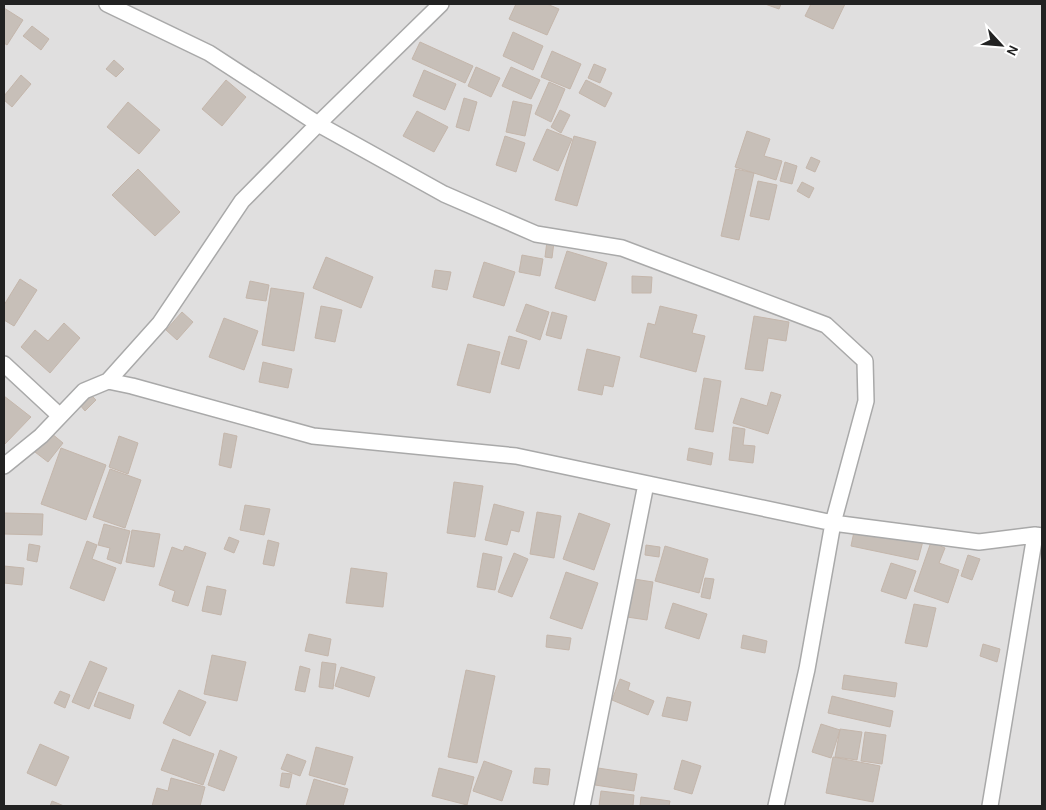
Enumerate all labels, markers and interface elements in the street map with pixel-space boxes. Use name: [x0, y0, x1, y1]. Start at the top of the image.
north arrow: [976, 20, 1026, 70]
text: N: [1002, 42, 1022, 59]

